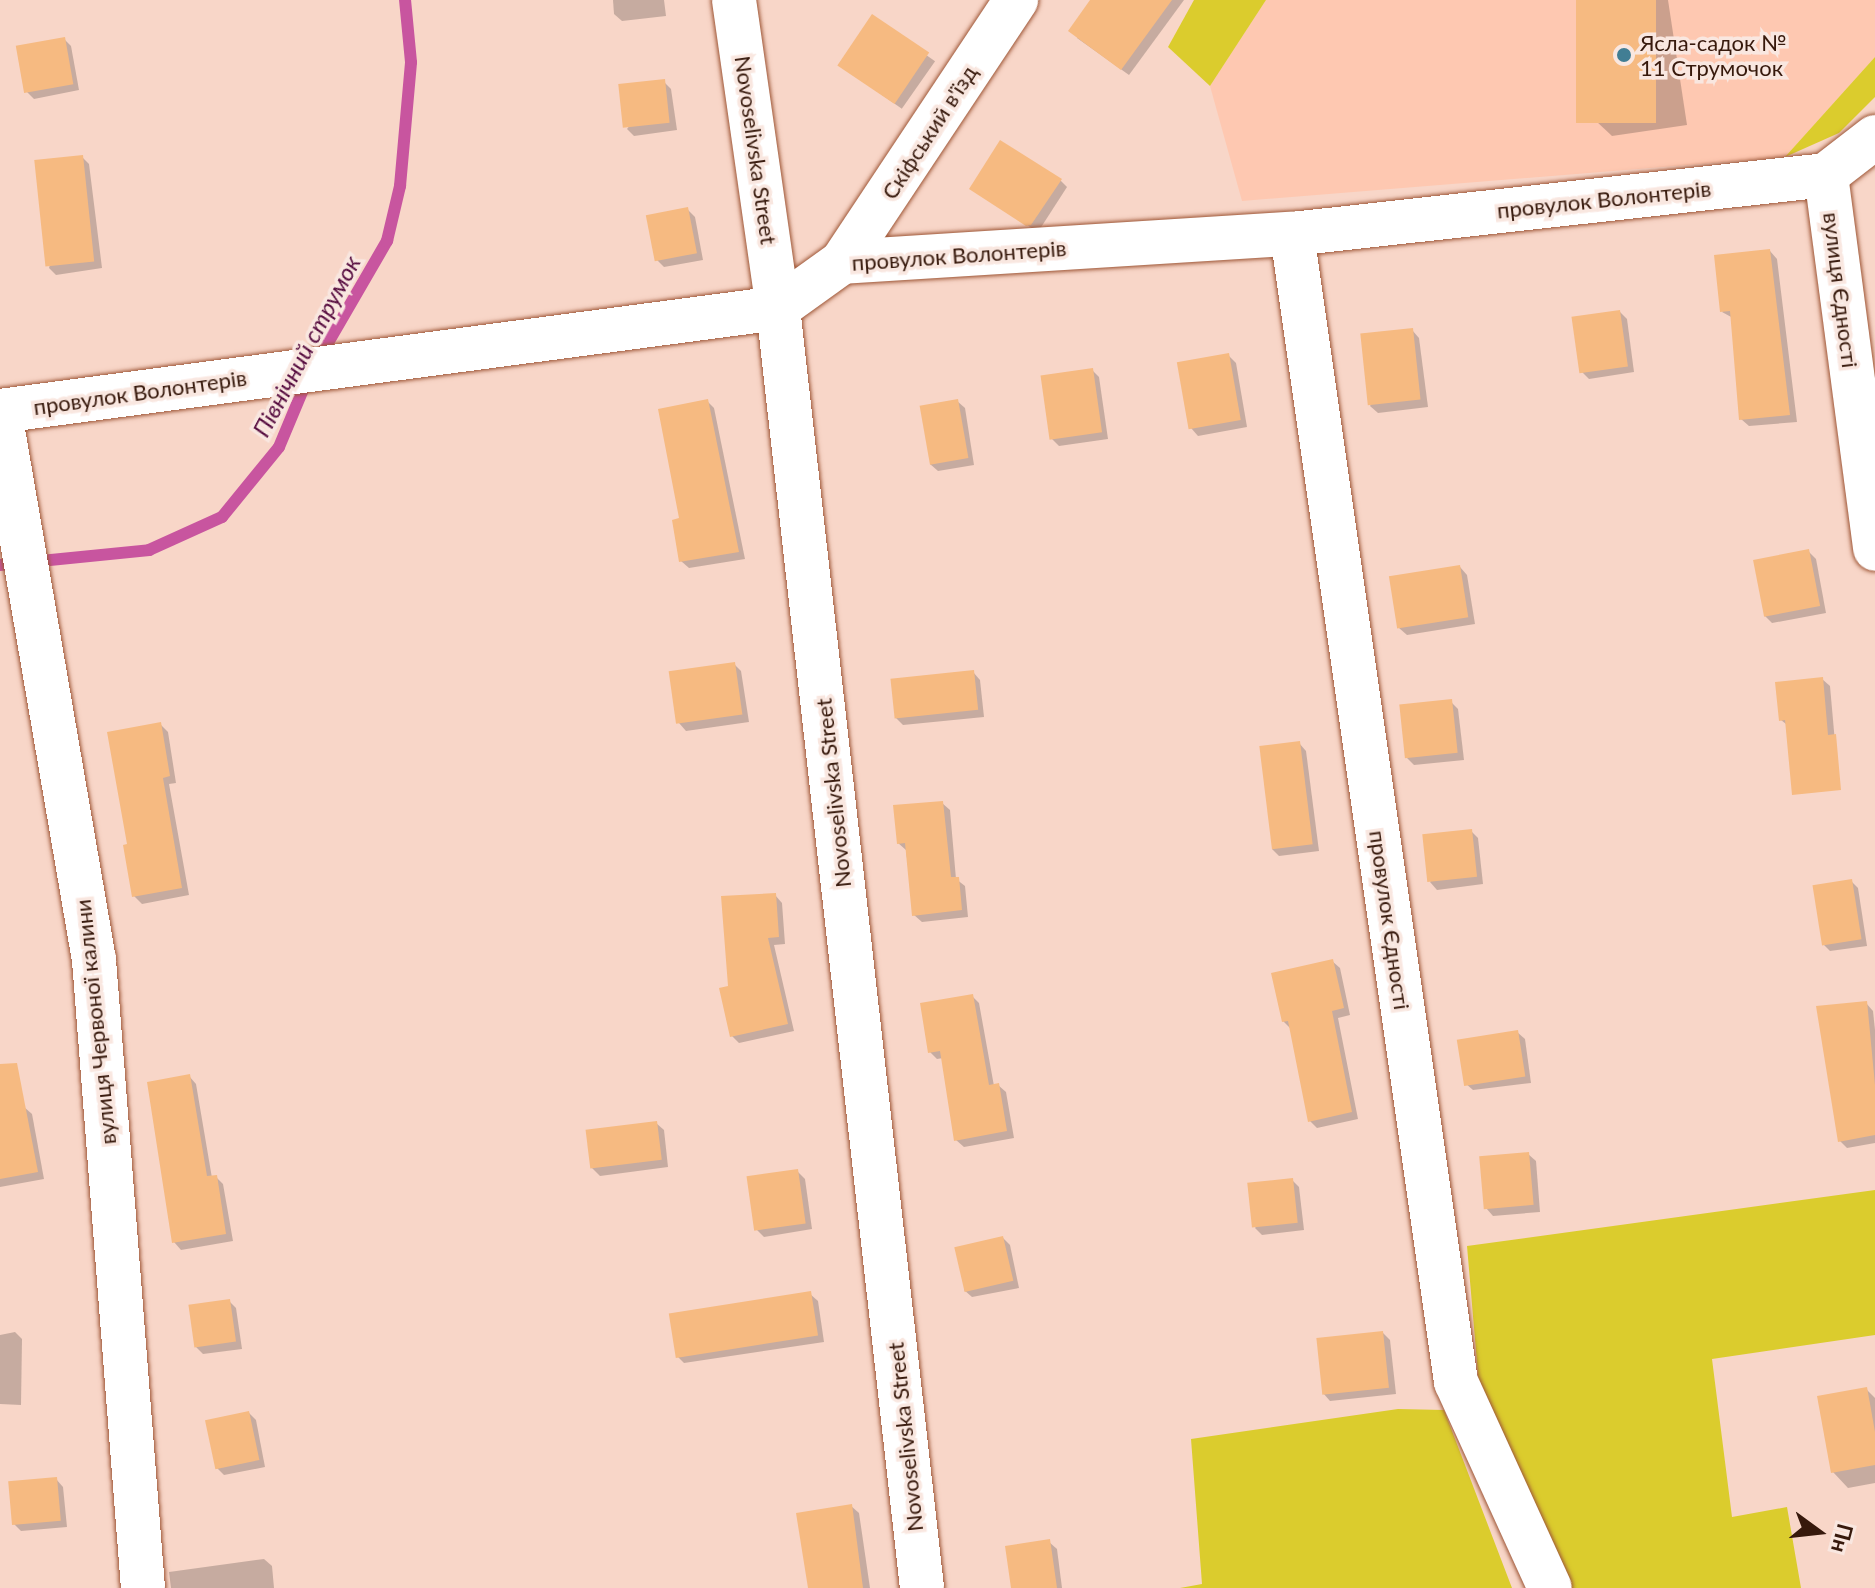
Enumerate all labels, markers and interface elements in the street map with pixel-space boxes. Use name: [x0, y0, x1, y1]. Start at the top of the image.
place label: Ясла-садок № 11 Струмочок: [1640, 29, 1787, 80]
marker: Ясла-садок № 11 Струмочок: [1615, 46, 1633, 64]
street label: Novoselivska Street: [730, 54, 782, 246]
street label: Скіфський в'їзд: [876, 60, 982, 204]
street label: провулок Волонтерів: [1496, 175, 1712, 223]
street label: вулиця Єдності: [1818, 211, 1864, 369]
street label: провулок Волонтерів: [851, 234, 1067, 276]
water label: Північний струмок: [246, 251, 366, 441]
street label: провулок Волонтерів: [32, 364, 248, 420]
street label: Novoselivska Street: [810, 697, 856, 889]
street label: провулок Єдності: [1364, 829, 1416, 1011]
street label: вулиця Червоної калини: [69, 898, 121, 1146]
street label: Novoselivska Street: [882, 1341, 928, 1533]
north arrow: [1779, 1492, 1859, 1572]
text: Пн: [1826, 1521, 1859, 1556]

